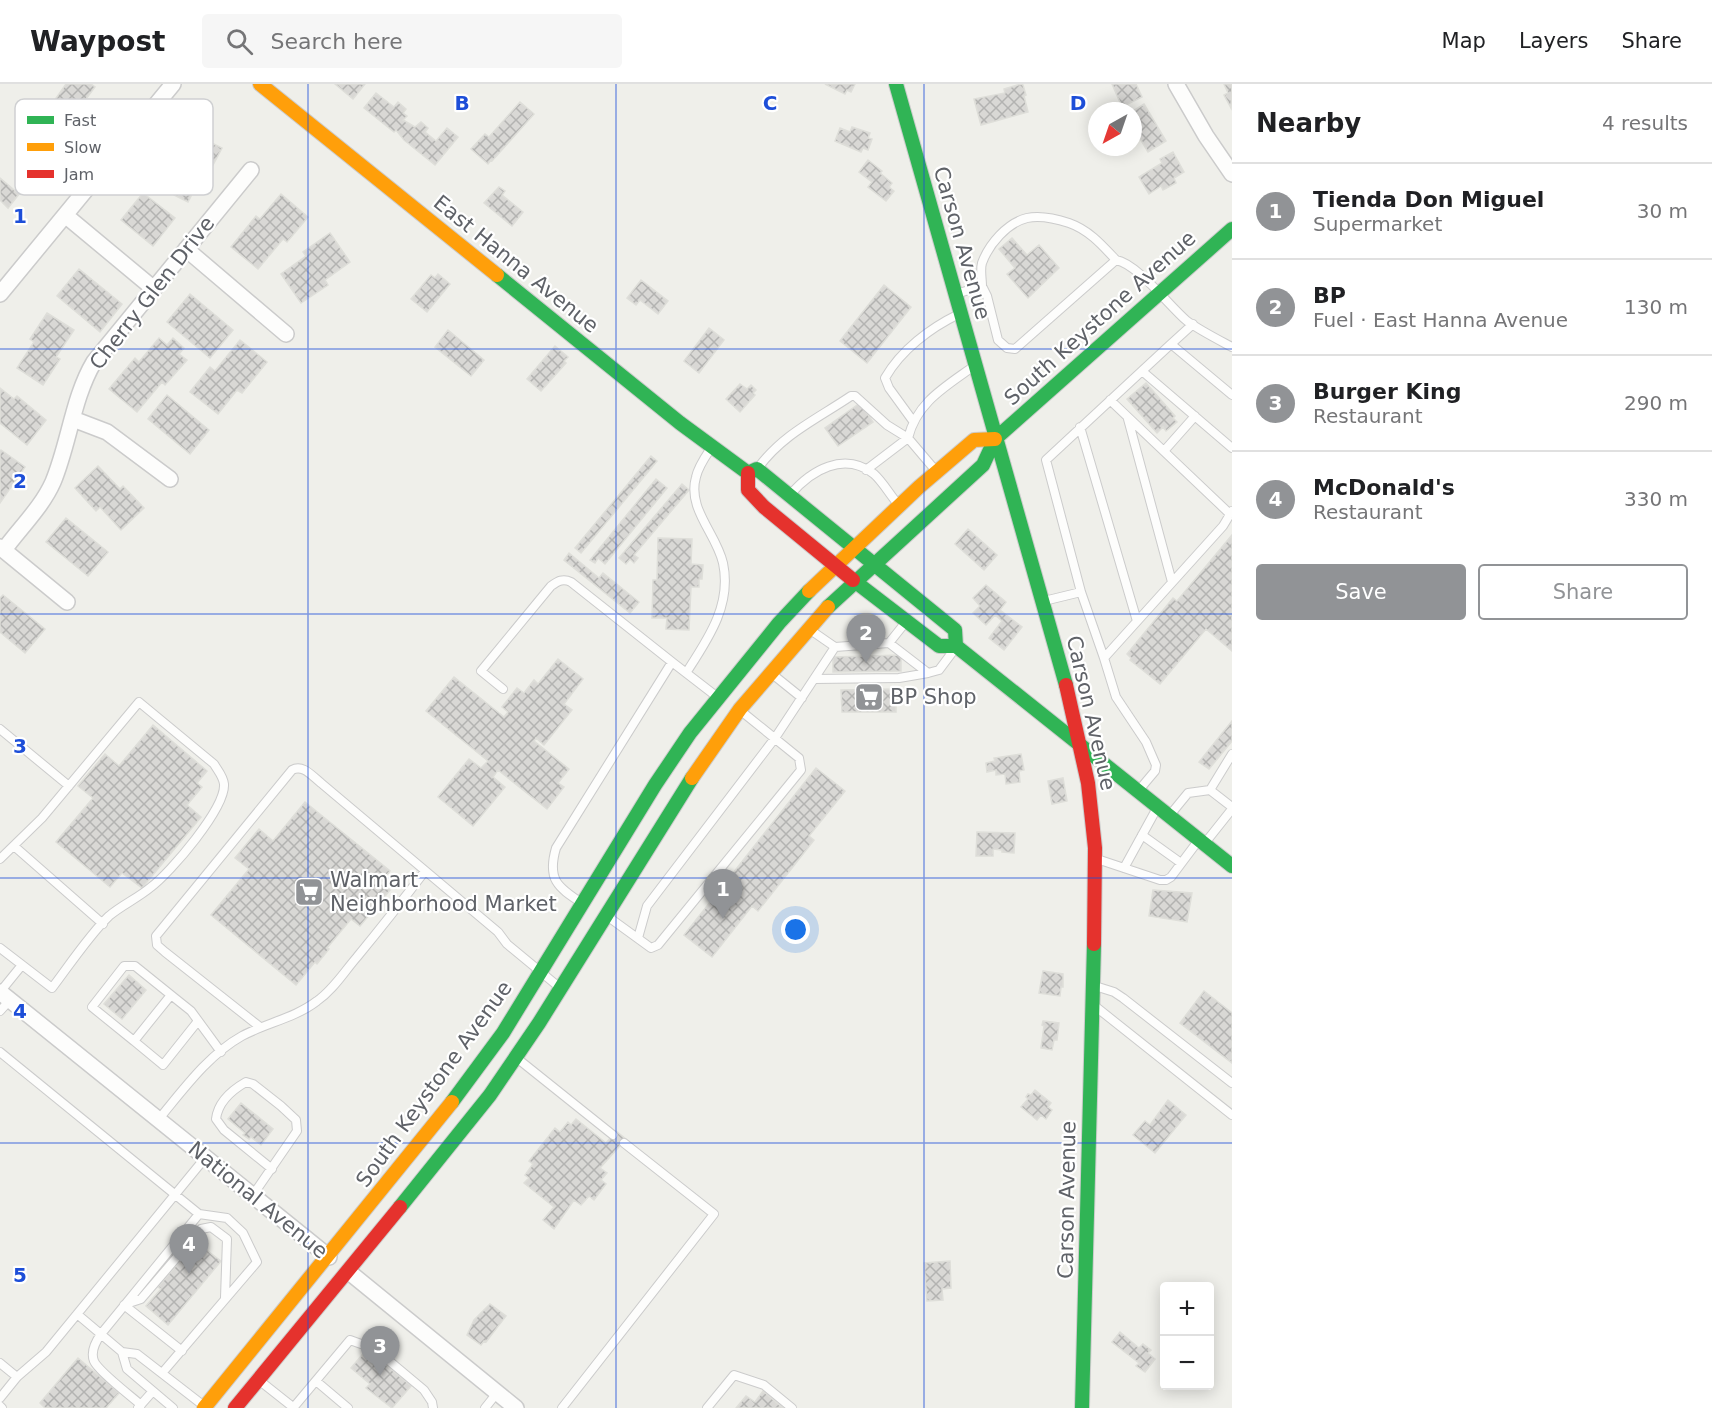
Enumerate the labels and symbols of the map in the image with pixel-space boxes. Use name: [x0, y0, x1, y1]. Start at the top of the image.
text: B: [454, 91, 470, 115]
text: C: [763, 91, 777, 115]
text: D: [1070, 91, 1086, 115]
legend: [15, 99, 213, 195]
north arrow: [1088, 102, 1142, 156]
text: Fast: [64, 111, 96, 130]
text: Slow: [64, 138, 101, 157]
street label: Carson Avenue: [929, 164, 995, 322]
text: Jam: [63, 165, 94, 184]
street label: East Hanna Avenue: [429, 190, 603, 338]
text: 1: [13, 204, 27, 228]
street label: Cherry Glen Drive: [85, 212, 219, 374]
street label: South Keystone Avenue: [1000, 226, 1200, 410]
text: 2: [13, 469, 27, 493]
pin: 2: [846, 614, 886, 663]
street label: Carson Avenue: [1062, 633, 1120, 793]
supermarket icon: BP Shop: [853, 681, 885, 713]
place label: BP Shop: [890, 685, 977, 709]
text: 3: [13, 734, 27, 758]
place label: Walmart Neighborhood Market: [330, 868, 557, 916]
pin: 1: [704, 870, 742, 919]
supermarket icon: Walmart Neighborhood Market: [293, 876, 325, 908]
your location: [781, 915, 810, 944]
street label: South Keystone Avenue: [351, 976, 517, 1192]
text: 4: [13, 999, 27, 1023]
street label: Carson Avenue: [1054, 1121, 1080, 1279]
street label: National Avenue: [184, 1136, 332, 1264]
pin: 4: [170, 1224, 208, 1274]
text: 5: [13, 1263, 27, 1287]
pin: 3: [360, 1326, 400, 1376]

